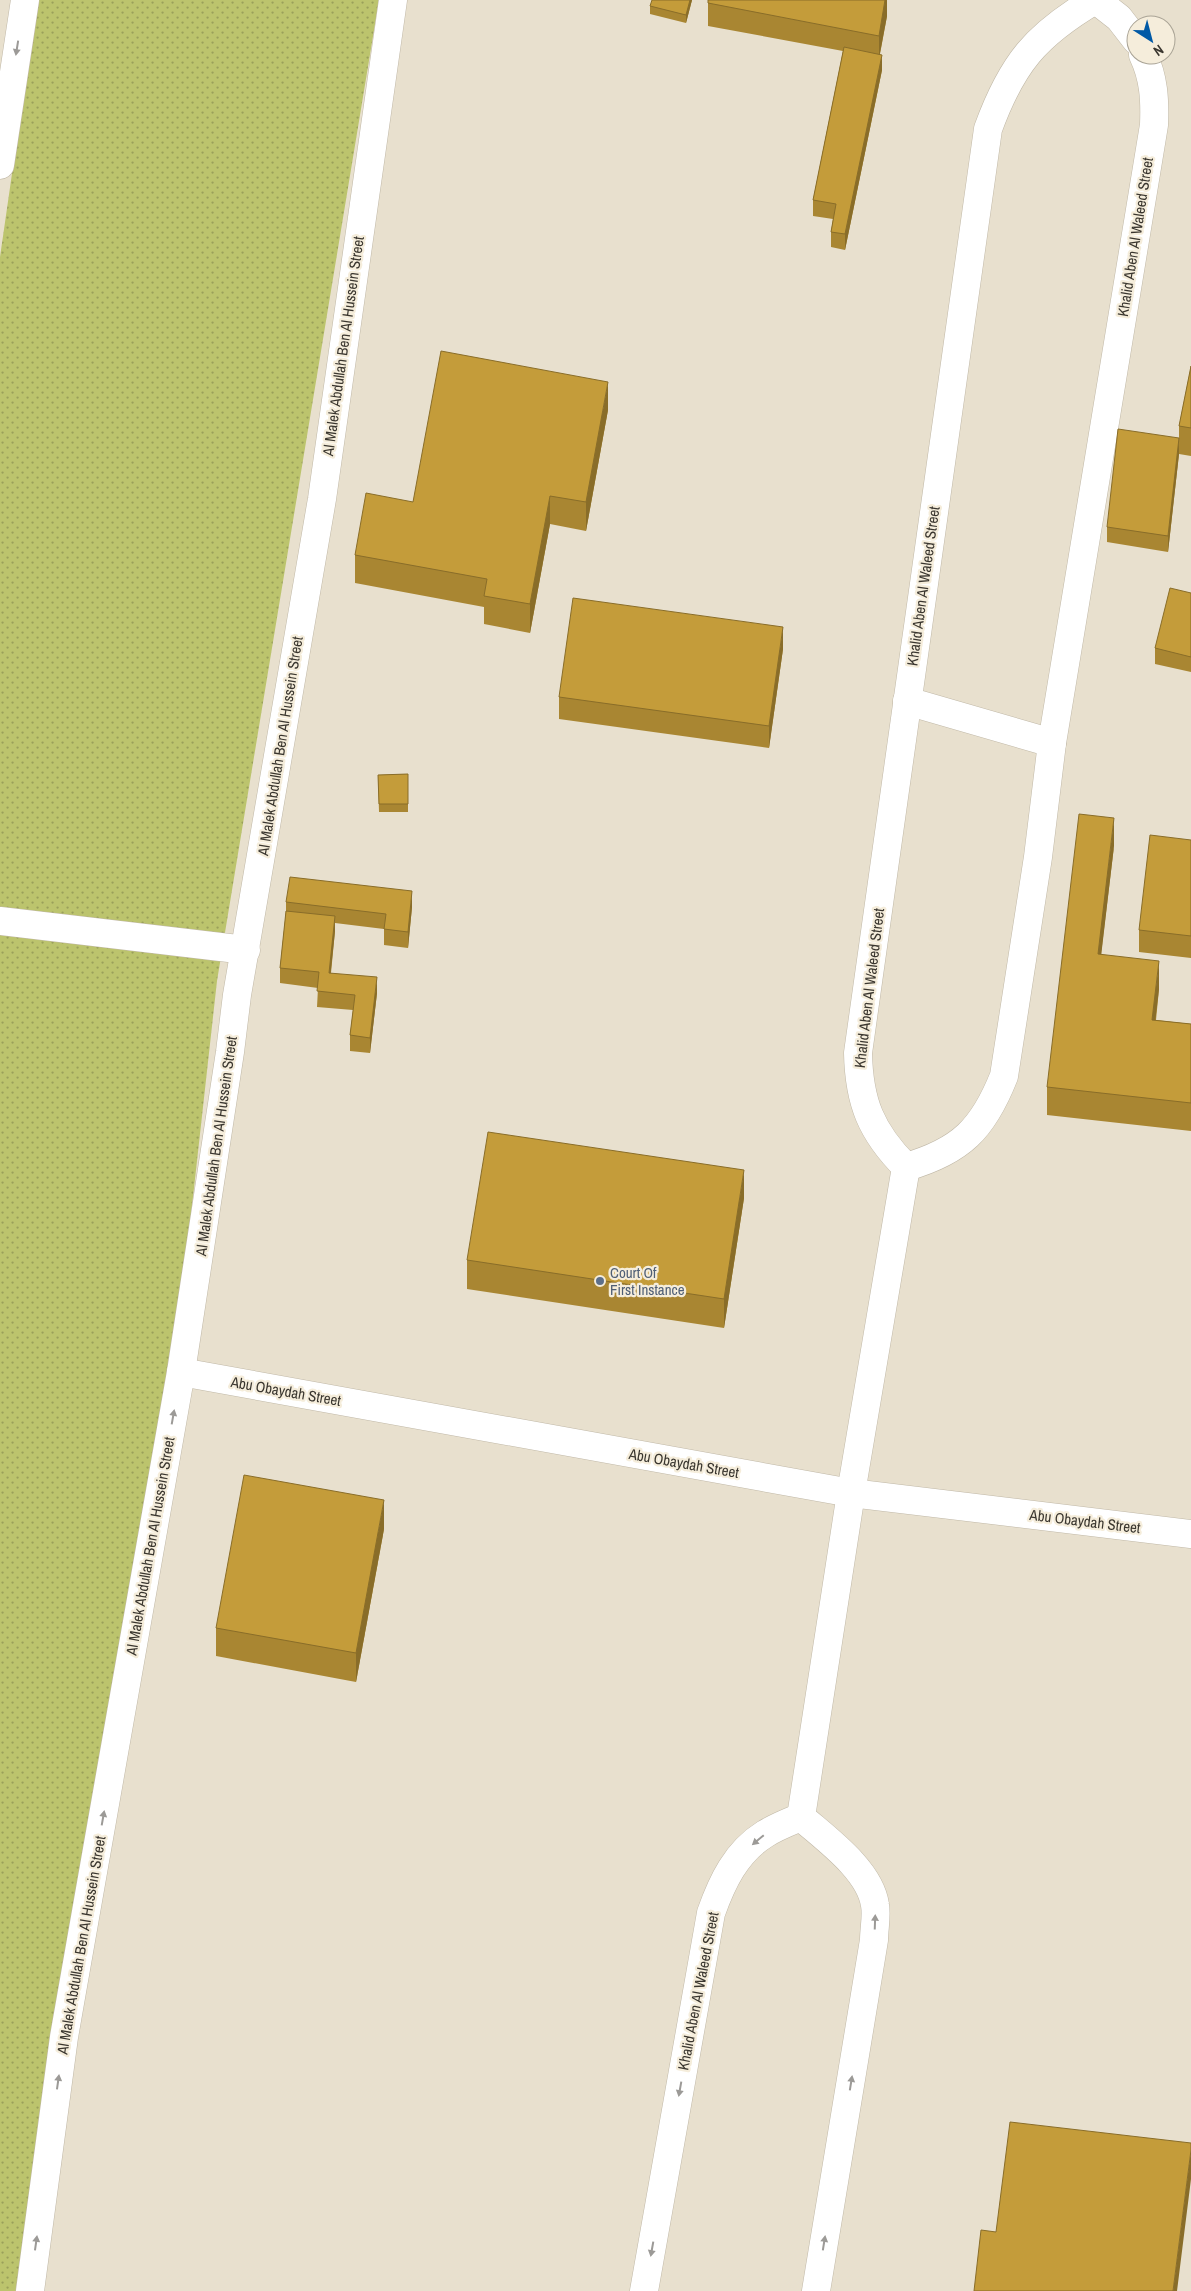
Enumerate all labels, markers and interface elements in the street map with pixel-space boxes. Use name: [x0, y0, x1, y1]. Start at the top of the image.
north arrow: [1126, 15, 1176, 65]
one-way arrow: [13, 41, 21, 57]
text: N: [1150, 41, 1167, 60]
street label: Khalid Aben Al Waleed Street: [1112, 155, 1158, 318]
street label: Al Malek Abdullah Ben Al Hussein Street: [317, 234, 369, 458]
street label: Khalid Aben Al Waleed Street: [901, 504, 945, 667]
street label: Al Malek Abdullah Ben Al Hussein Street: [252, 634, 308, 858]
street label: Khalid Aben Al Waleed Street: [849, 906, 889, 1069]
street label: Al Malek Abdullah Ben Al Hussein Street: [190, 1034, 242, 1258]
place label: Court Of First Instance: [610, 1262, 685, 1300]
marker: Court Of First Instance: [594, 1275, 606, 1287]
street label: Abu Obaydah Street: [228, 1371, 343, 1411]
one-way arrow: [169, 1408, 177, 1424]
street label: Al Malek Abdullah Ben Al Hussein Street: [120, 1435, 180, 1658]
street label: Abu Obaydah Street: [626, 1443, 741, 1483]
street label: Abu Obaydah Street: [1027, 1504, 1142, 1538]
one-way arrow: [99, 1810, 107, 1826]
street label: Al Malek Abdullah Ben Al Hussein Street: [51, 1834, 111, 2057]
one-way arrow: [752, 1834, 765, 1845]
street label: Khalid Aben Al Waleed Street: [672, 1909, 724, 2072]
one-way arrow: [871, 1914, 879, 1930]
one-way arrow: [54, 2073, 62, 2089]
one-way arrow: [847, 2074, 855, 2090]
one-way arrow: [675, 2081, 683, 2097]
one-way arrow: [32, 2234, 40, 2250]
one-way arrow: [821, 2235, 829, 2251]
one-way arrow: [647, 2241, 655, 2257]

